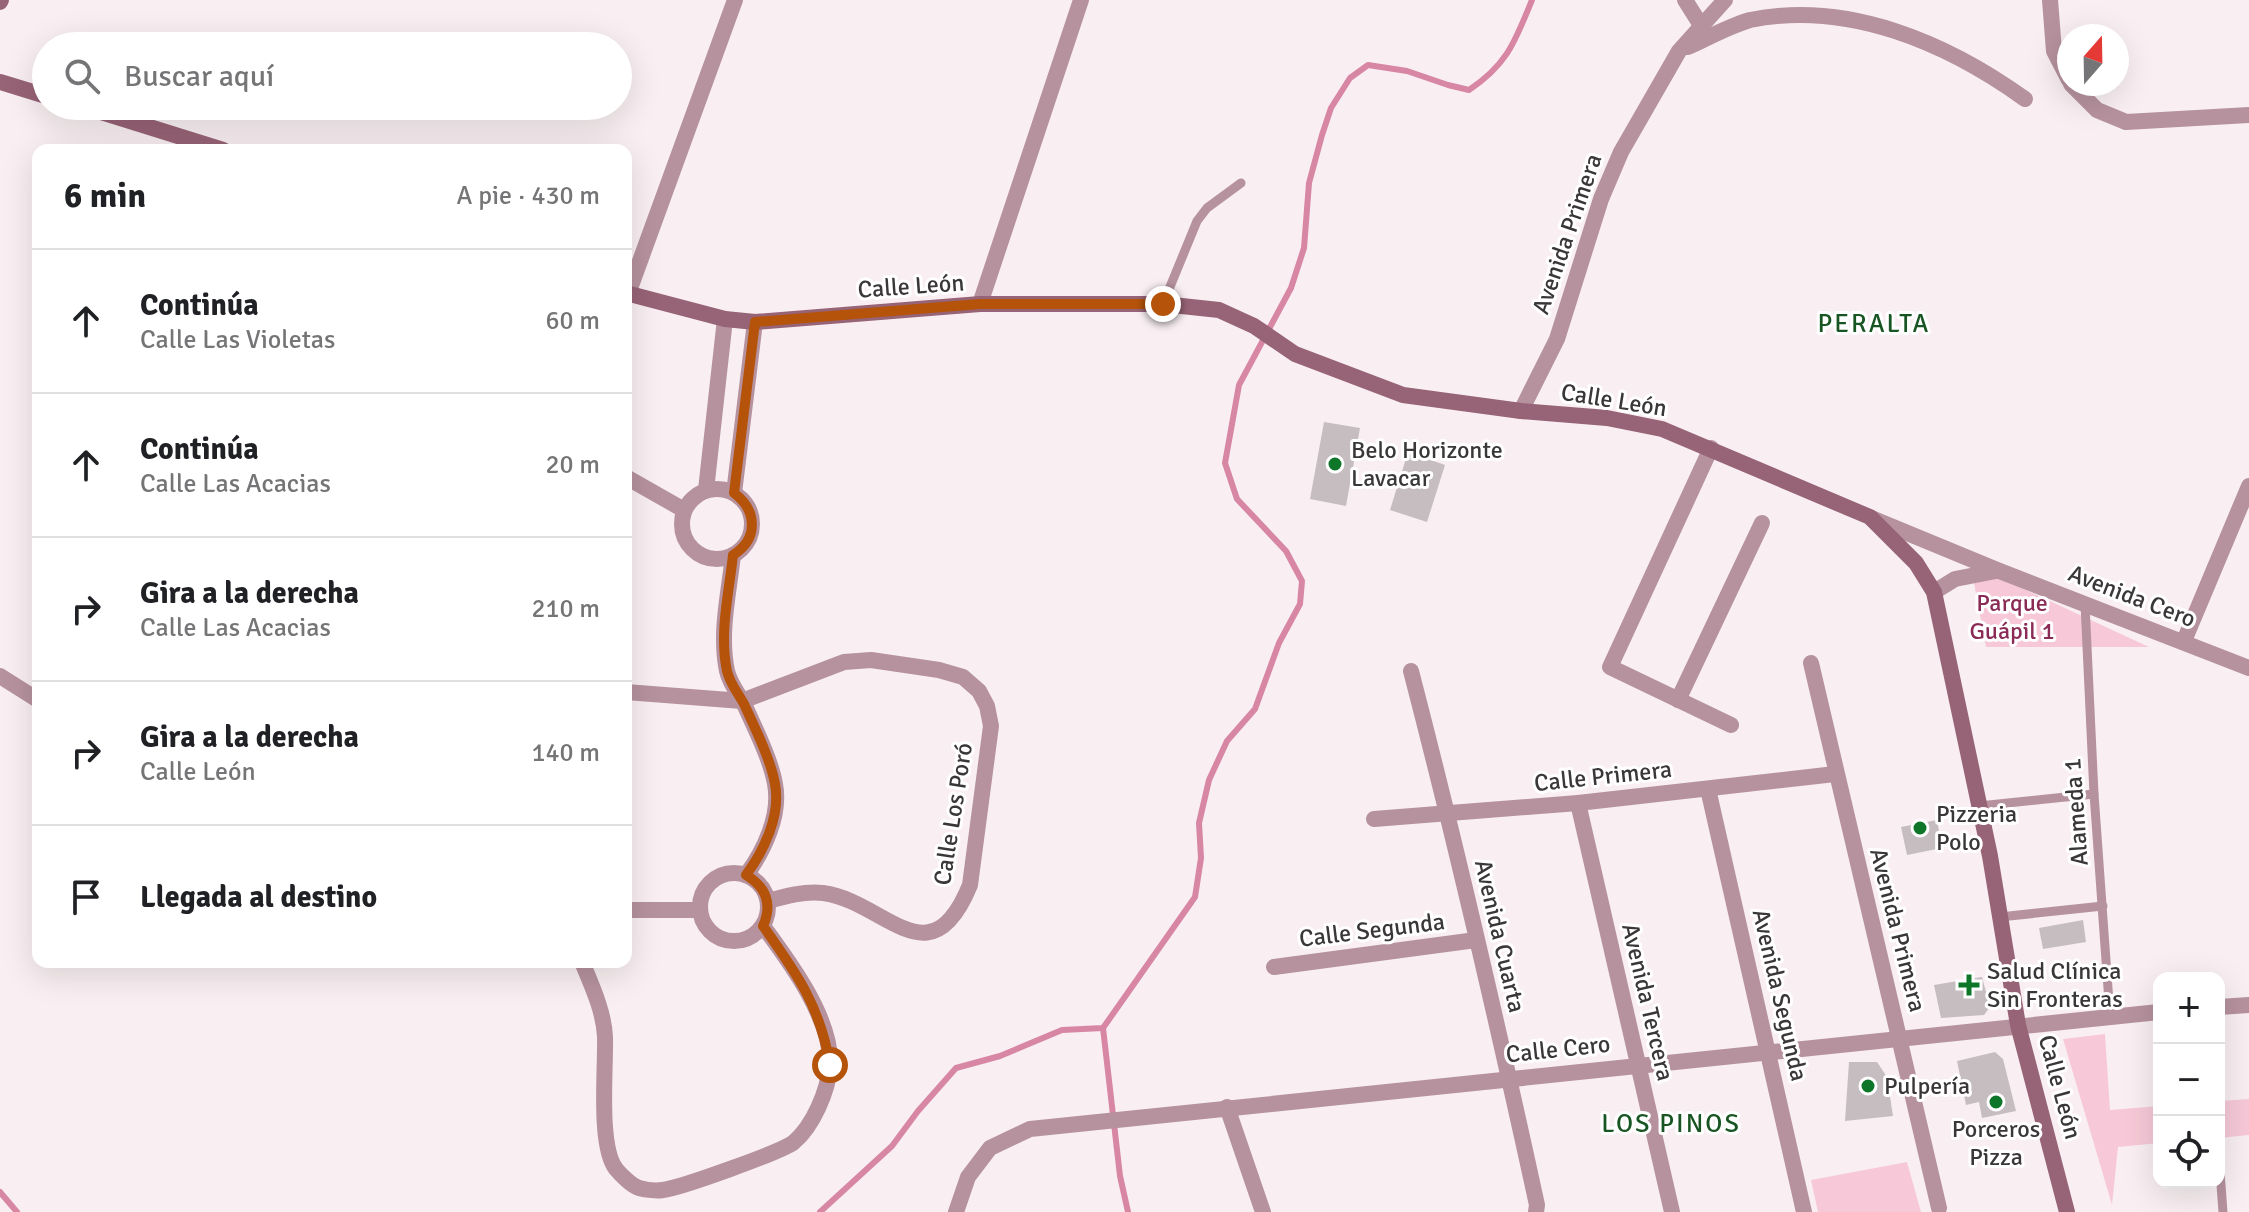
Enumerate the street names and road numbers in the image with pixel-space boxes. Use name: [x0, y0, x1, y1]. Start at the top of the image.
street label: Avenida Primera: [1526, 150, 1608, 318]
street label: Calle León: [857, 267, 965, 305]
street label: Calle León: [1559, 377, 1669, 423]
street label: Avenida Cero: [2064, 558, 2200, 634]
street label: Calle Los Poró: [927, 741, 979, 887]
street label: Calle Primera: [1533, 754, 1673, 798]
street label: Alameda 1: [2057, 757, 2095, 867]
street label: Avenida Primera: [1863, 845, 1933, 1015]
street label: Avenida Cuarta: [1468, 857, 1532, 1015]
street label: Calle Segunda: [1297, 906, 1447, 954]
street label: Avenida Segunda: [1746, 906, 1814, 1084]
street label: Avenida Tercera: [1615, 920, 1681, 1084]
street label: Calle Cero: [1504, 1029, 1612, 1069]
street label: Calle León: [2032, 1032, 2088, 1142]

